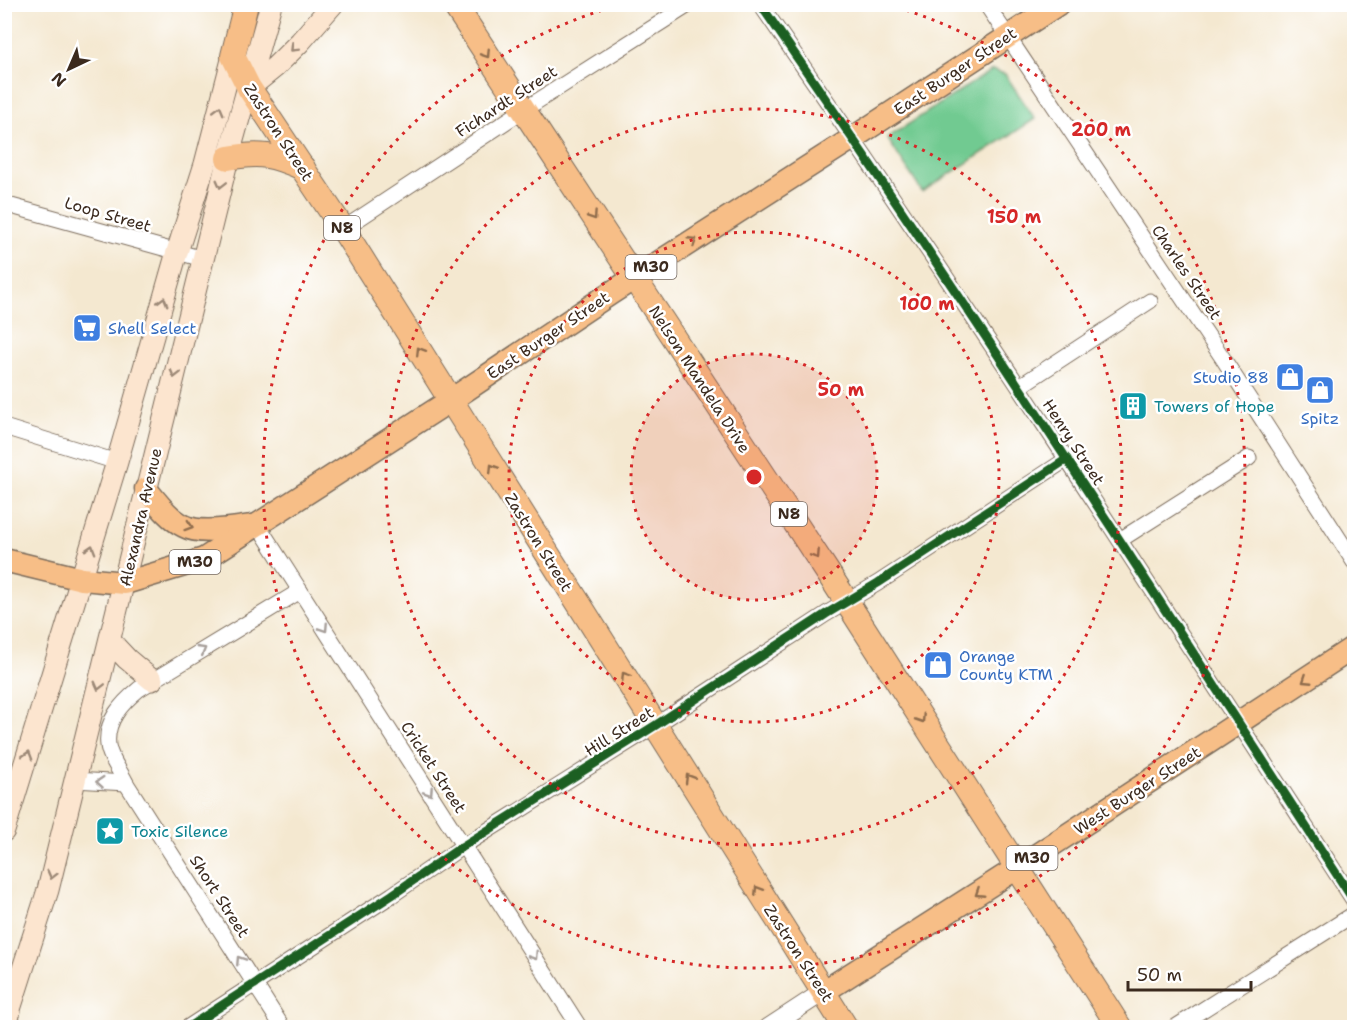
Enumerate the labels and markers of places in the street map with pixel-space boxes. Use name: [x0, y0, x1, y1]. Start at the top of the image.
supermarket icon: Shell Select: [71, 312, 103, 344]
place label: Shell Select: [108, 318, 196, 339]
shop icon: Studio 88: [1274, 361, 1306, 393]
place label: Studio 88: [1193, 367, 1269, 388]
shop icon: Spitz: [1304, 374, 1336, 406]
building icon: Towers of Hope: [1117, 390, 1149, 422]
place label: Towers of Hope: [1154, 396, 1275, 417]
place label: Spitz: [1301, 408, 1339, 429]
centre of rings: [744, 467, 764, 487]
place label: Orange County KTM: [959, 646, 1053, 685]
shop icon: Orange County KTM: [922, 649, 954, 681]
place icon: Toxic Silence: [94, 815, 126, 847]
place label: Toxic Silence: [131, 821, 228, 842]

